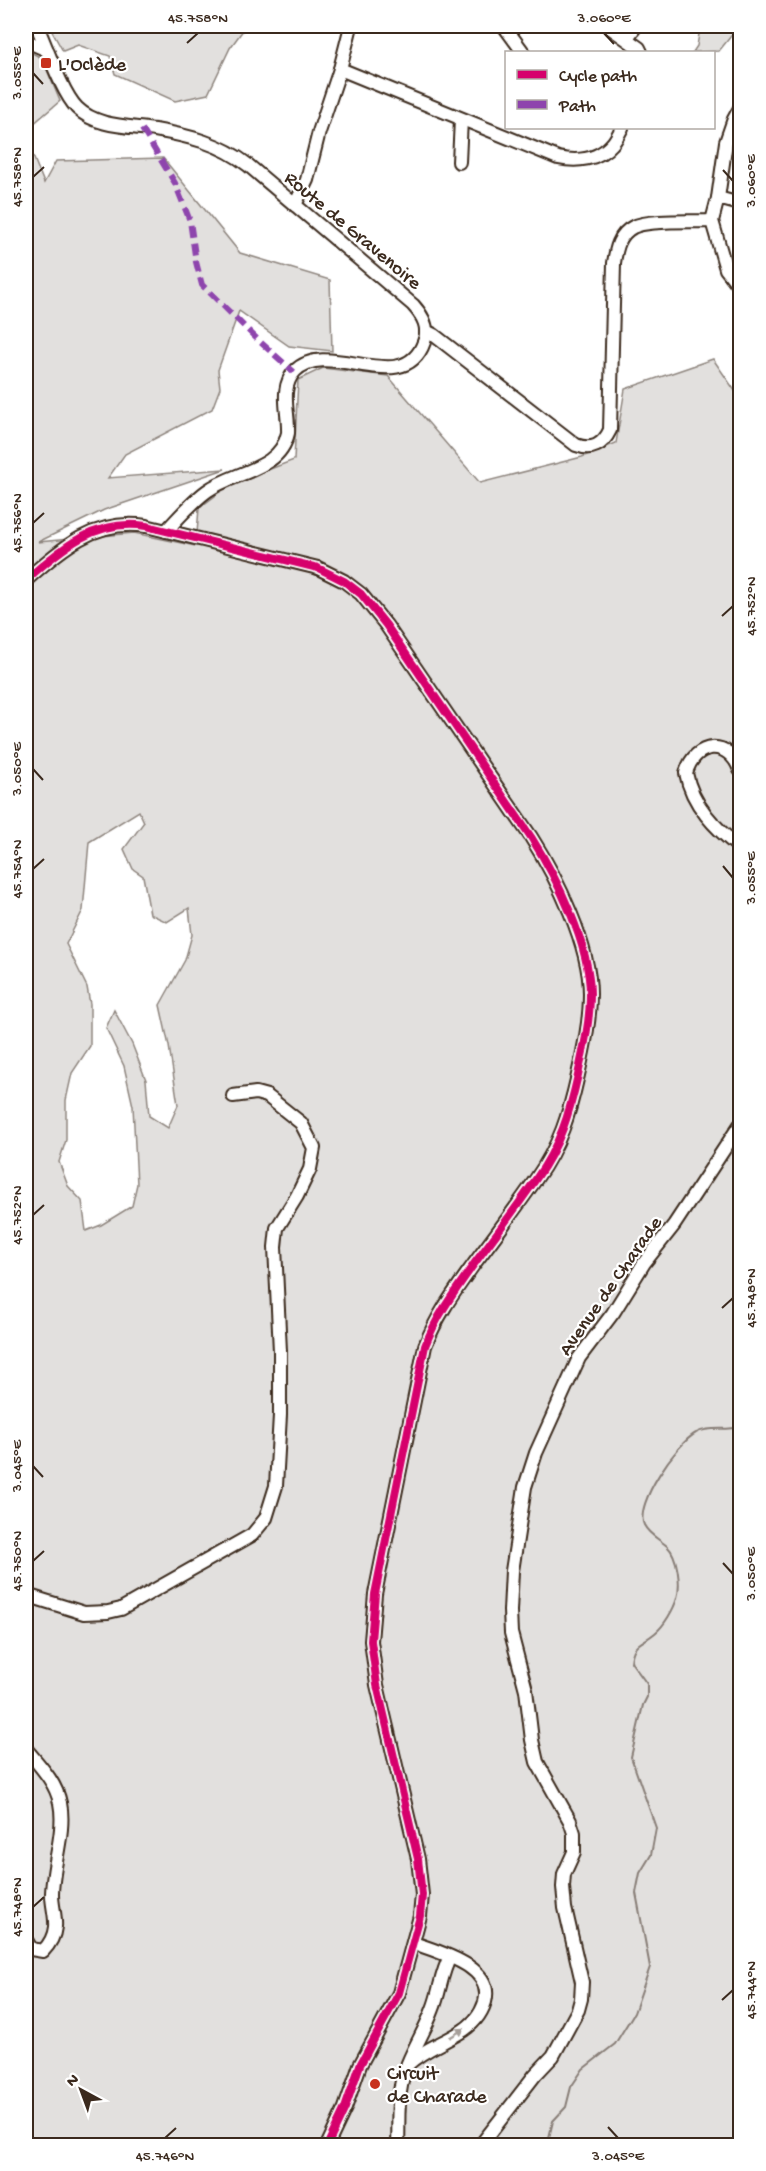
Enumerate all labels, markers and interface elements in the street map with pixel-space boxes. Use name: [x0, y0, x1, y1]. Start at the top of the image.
text: 45.758°N: [168, 10, 228, 28]
text: 3.060°E: [576, 10, 631, 28]
text: 3.055°E: [9, 46, 27, 100]
legend: [505, 51, 715, 129]
place label: L'Oclède: [58, 55, 127, 78]
marker: L'Oclède: [39, 56, 53, 70]
text: Cycle path: [559, 67, 637, 88]
text: Path: [558, 97, 596, 118]
text: 45.758°N: [9, 147, 27, 207]
text: 3.060°E: [743, 154, 761, 209]
street label: Route de Gravenoire: [279, 168, 425, 296]
text: 45.756°N: [9, 493, 27, 553]
text: 45.752°N: [743, 576, 761, 636]
text: 3.050°E: [9, 742, 27, 797]
text: 45.754°N: [9, 839, 27, 899]
text: 3.055°E: [743, 851, 761, 905]
text: 45.752°N: [9, 1185, 27, 1245]
street label: Avenue de Charade: [555, 1212, 669, 1361]
text: 45.748°N: [743, 1268, 761, 1328]
text: 3.045°E: [9, 1439, 27, 1493]
text: 45.750°N: [9, 1531, 27, 1591]
text: 3.050°E: [743, 1547, 761, 1602]
text: 45.748°N: [9, 1877, 27, 1937]
text: 45.744°N: [743, 1961, 761, 2019]
one-way arrow: [449, 2028, 465, 2039]
north arrow: [51, 2060, 111, 2120]
place label: Circuit de Charade: [387, 2064, 487, 2110]
text: N: [63, 2070, 84, 2092]
marker: Circuit de Charade: [368, 2077, 382, 2091]
text: 45.746°N: [136, 2148, 195, 2166]
text: 3.045°E: [591, 2148, 645, 2166]

